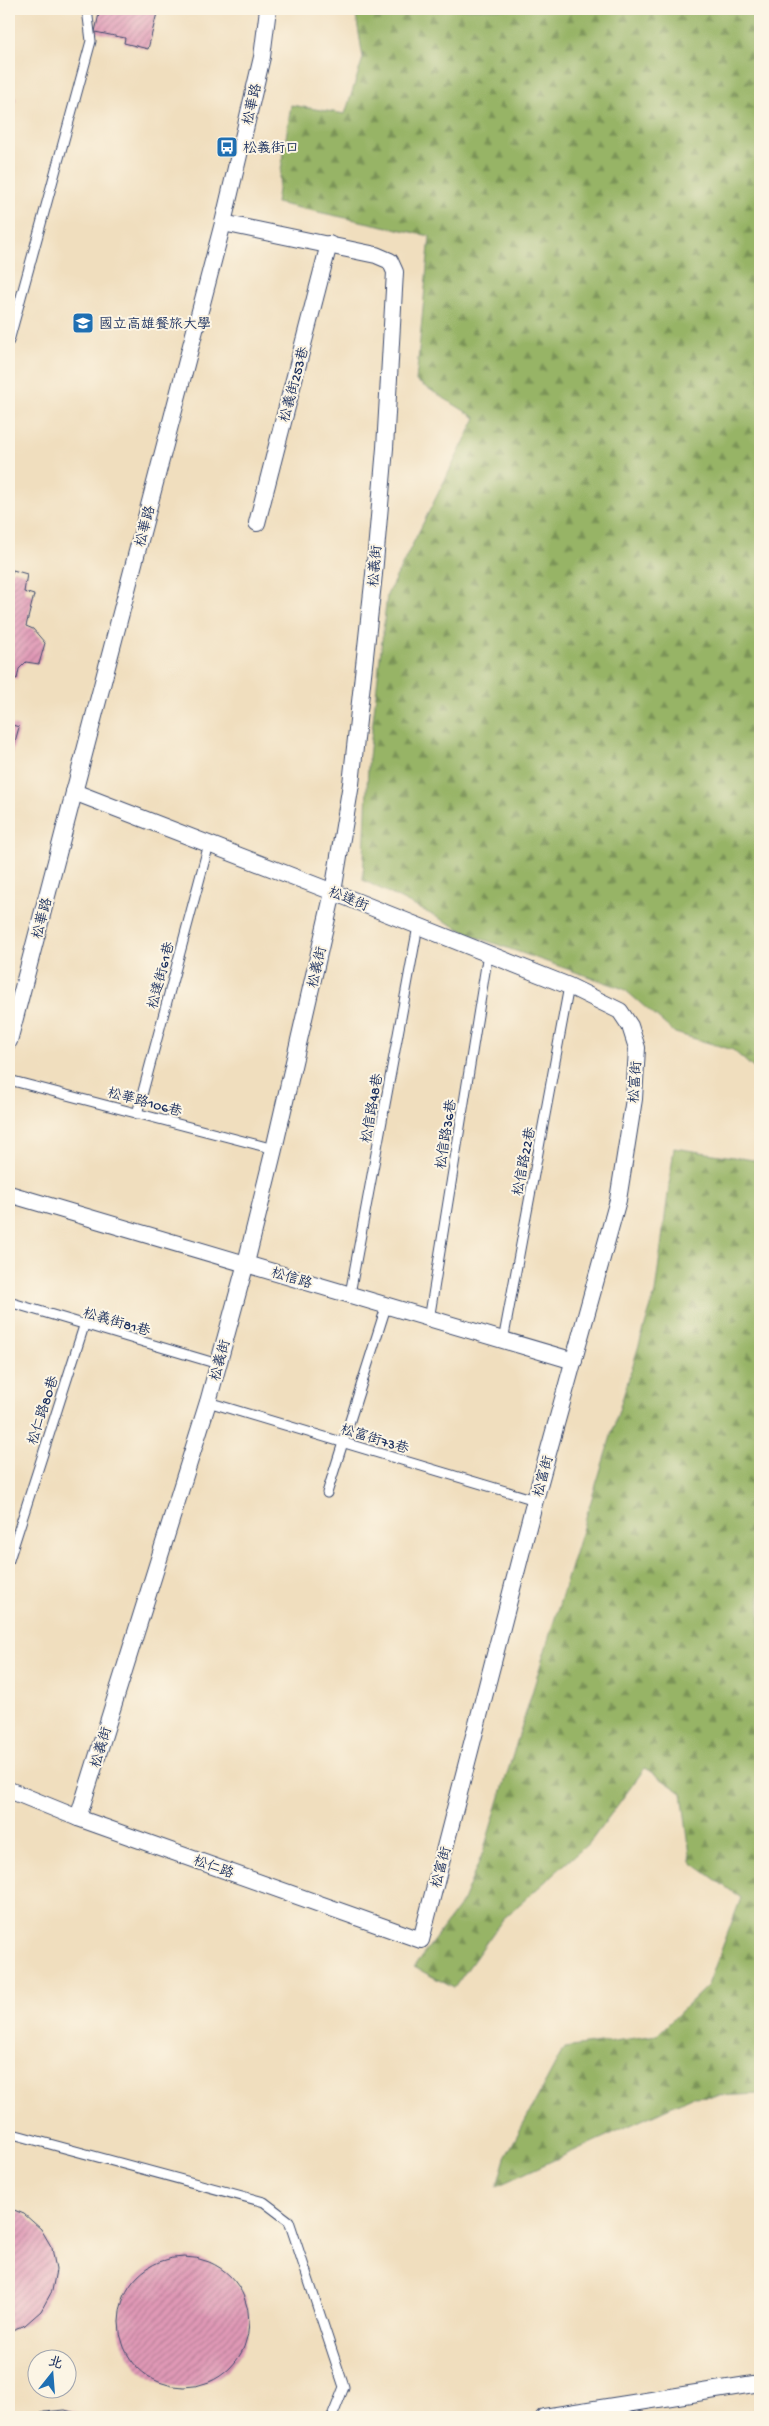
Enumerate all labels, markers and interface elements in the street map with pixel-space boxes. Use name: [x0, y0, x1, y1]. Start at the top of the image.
street label: 松華路: [239, 82, 266, 127]
bus stop icon: 松義街口: [215, 135, 239, 159]
place label: 松義街口: [243, 140, 299, 158]
school or university icon: 國立高雄餐旅大學: [71, 311, 95, 335]
place label: 國立高雄餐旅大學: [99, 316, 211, 334]
street label: 松義街253巷: [276, 344, 314, 424]
street label: 松華路: [132, 504, 160, 549]
street label: 松義街: [365, 544, 387, 588]
street label: 松達街: [325, 884, 371, 916]
street label: 松華路: [29, 896, 57, 941]
street label: 松達街61巷: [144, 939, 180, 1011]
street label: 松義街: [304, 945, 331, 990]
street label: 松富街: [626, 1061, 646, 1104]
street label: 松信路48巷: [358, 1071, 388, 1145]
street label: 松華路106巷: [105, 1084, 185, 1122]
street label: 松信路36巷: [433, 1097, 462, 1170]
street label: 松信路22巷: [509, 1124, 541, 1197]
street label: 松信路: [269, 1264, 314, 1294]
street label: 松義街81巷: [81, 1305, 153, 1341]
street label: 松義街: [207, 1338, 235, 1383]
street label: 松仁路80巷: [24, 1373, 64, 1447]
street label: 松富街73巷: [338, 1421, 412, 1459]
street label: 松富街: [530, 1454, 558, 1499]
street label: 松義街: [87, 1725, 117, 1770]
street label: 松富街: [428, 1845, 456, 1890]
street label: 松仁路: [191, 1852, 236, 1884]
north arrow: [28, 2348, 78, 2398]
text: 北: [46, 2354, 64, 2374]

